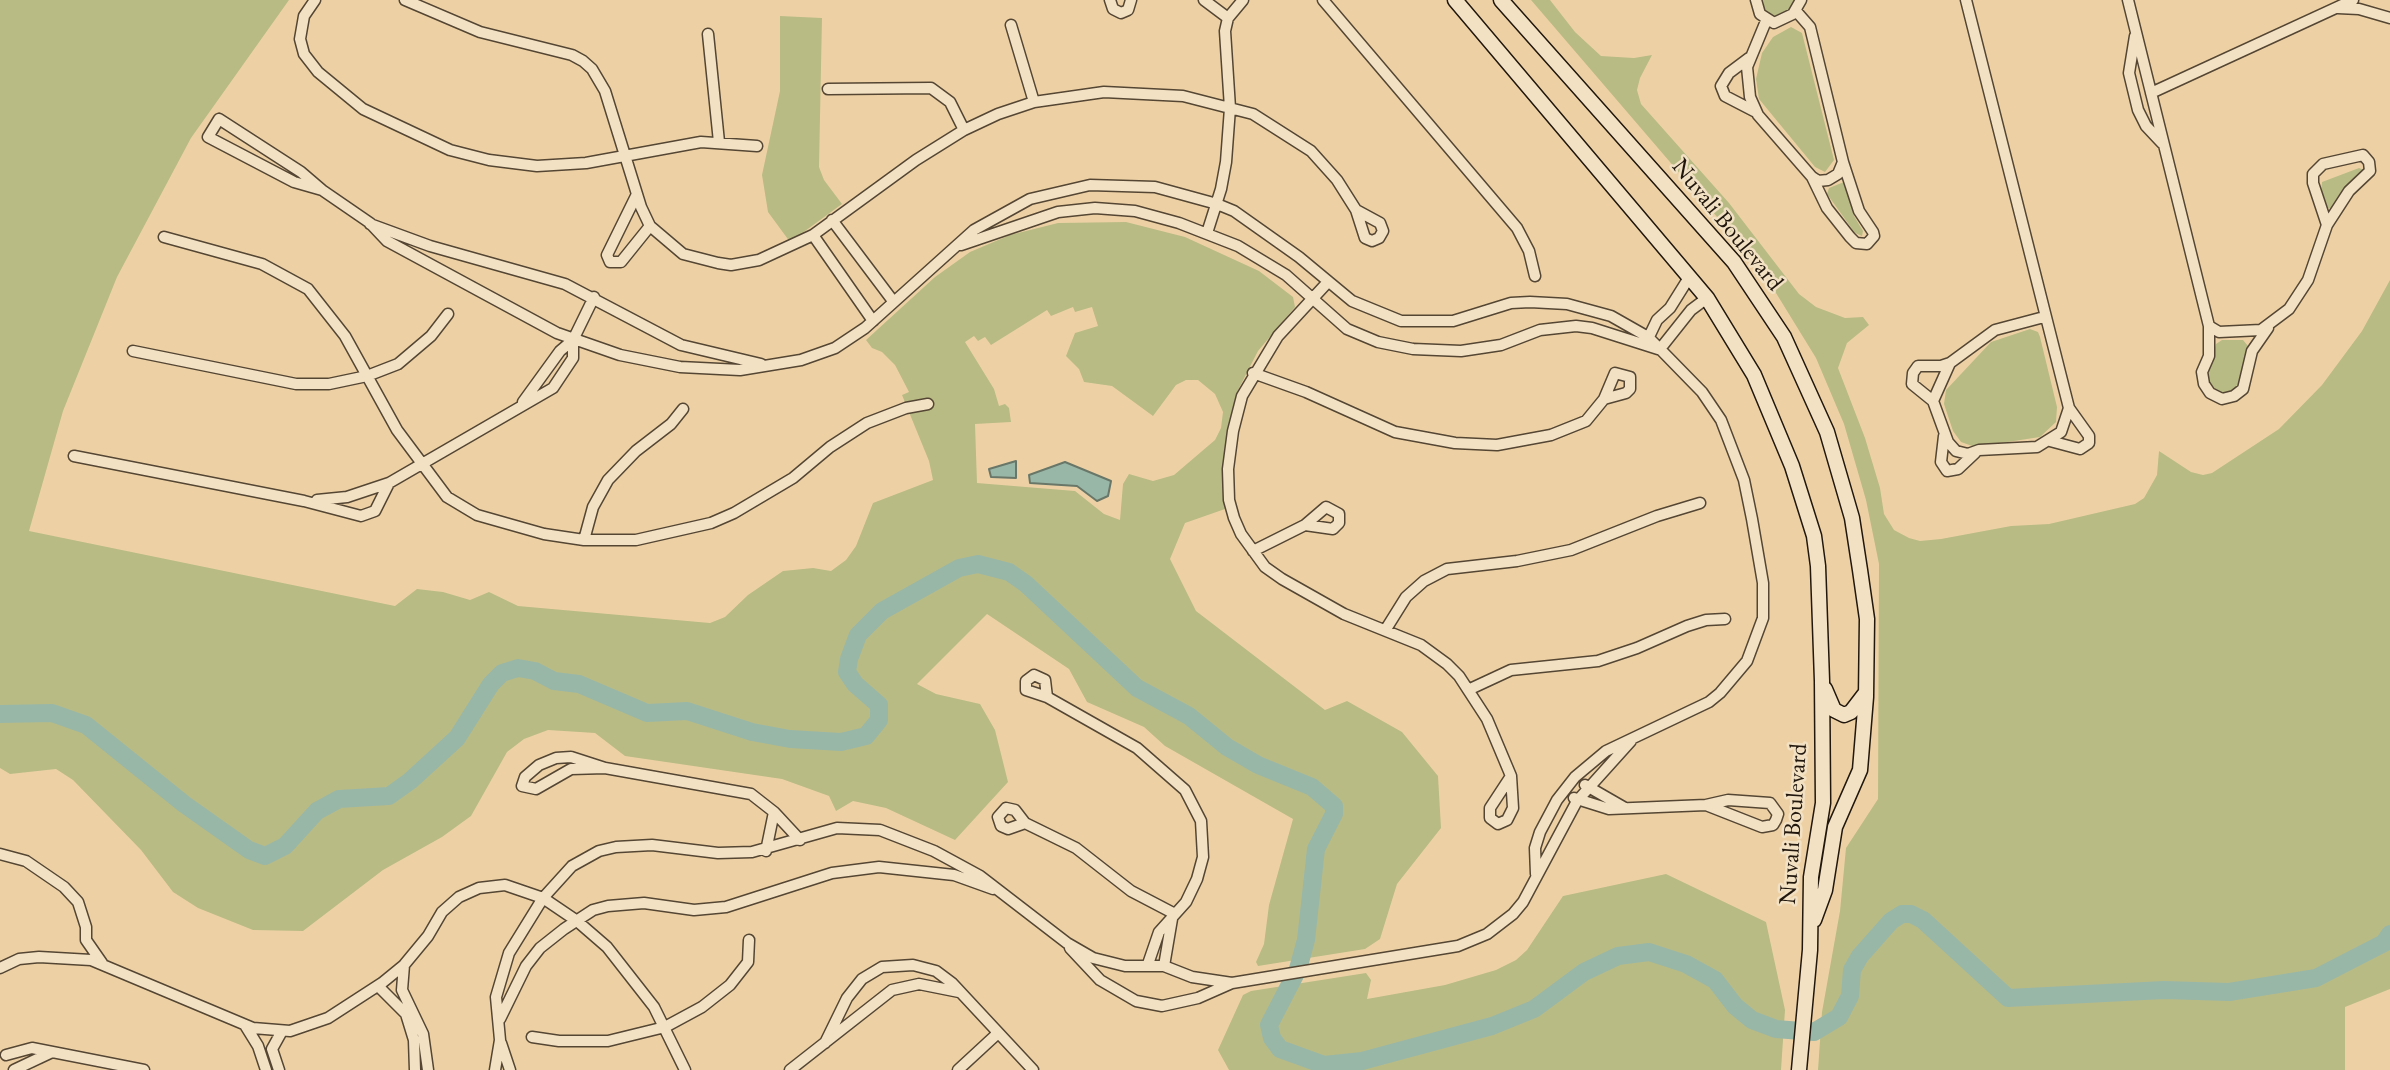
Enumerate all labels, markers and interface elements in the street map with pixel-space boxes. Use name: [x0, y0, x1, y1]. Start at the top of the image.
street label: Nuvali Boulevard: [1665, 153, 1789, 297]
street label: Nuvali Boulevard: [1774, 742, 1814, 906]

